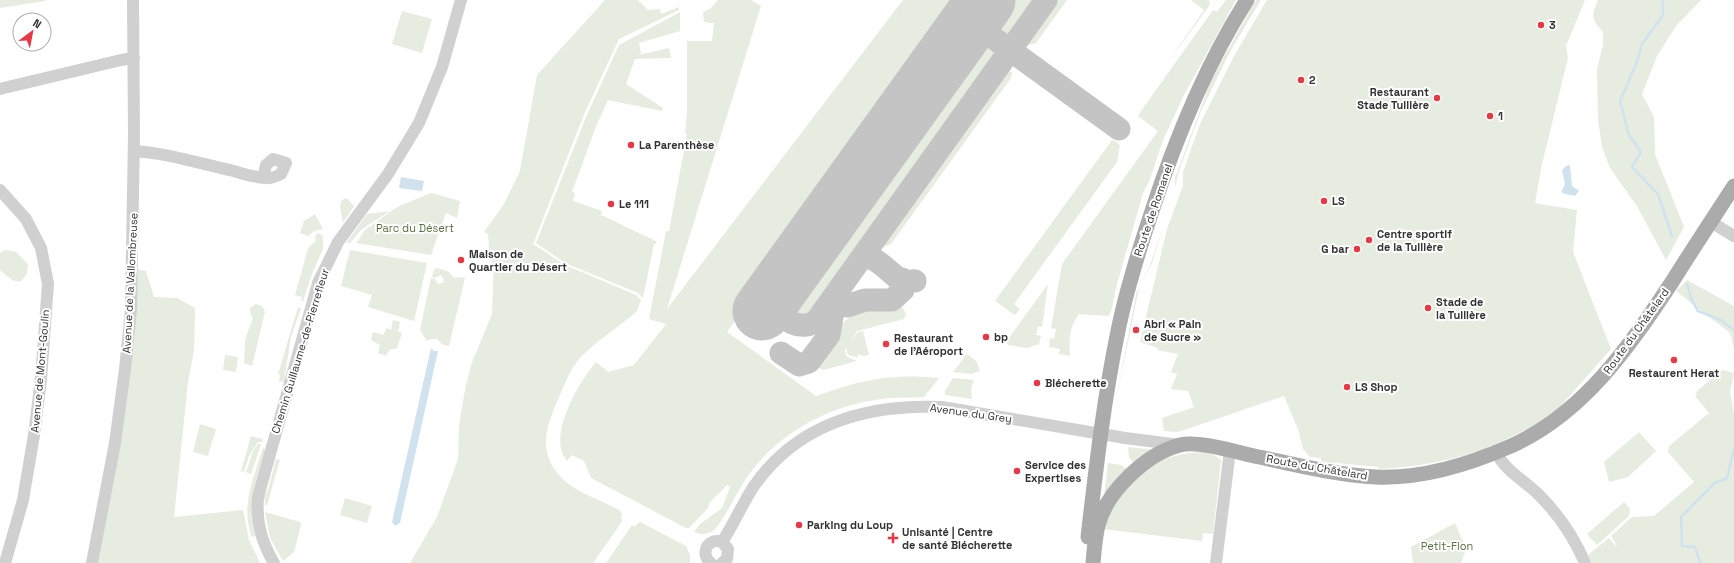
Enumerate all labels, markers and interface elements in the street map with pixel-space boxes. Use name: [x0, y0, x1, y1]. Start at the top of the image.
north arrow: [12, 12, 52, 52]
text: N: [30, 16, 44, 31]
place label: 3: [1549, 18, 1556, 32]
marker: 3: [1536, 20, 1546, 30]
place label: 2: [1309, 73, 1316, 87]
marker: 2: [1296, 75, 1306, 85]
place label: Restaurant Stade Tuilière: [1357, 85, 1429, 112]
marker: Restaurant Stade Tuilière: [1432, 93, 1442, 103]
place label: 1: [1498, 109, 1503, 123]
marker: 1: [1485, 111, 1495, 121]
place label: La Parenthèse: [639, 138, 714, 152]
marker: La Parenthèse: [626, 140, 636, 150]
street label: Route de Romanel: [1131, 162, 1175, 258]
place label: LS: [1332, 194, 1345, 208]
marker: LS: [1319, 196, 1329, 206]
place label: Le 111: [619, 197, 649, 211]
marker: Le 111: [606, 199, 616, 209]
street label: Avenue de la Vallombreuse: [119, 212, 141, 354]
park label: Parc du Désert: [376, 221, 454, 235]
place label: Centre sportif de la Tuilière: [1377, 227, 1452, 254]
marker: Centre sportif de la Tuilière: [1364, 235, 1374, 245]
place label: G bar: [1321, 242, 1350, 256]
marker: G bar: [1352, 244, 1362, 254]
place label: Maison de Quartier du Désert: [469, 247, 567, 274]
marker: Maison de Quartier du Désert: [456, 255, 466, 265]
street label: Chemin Guillaume-de-Pierrefleur: [268, 267, 332, 435]
street label: Route du Châtelard: [1600, 285, 1672, 377]
place label: Stade de la Tuilière: [1436, 295, 1486, 322]
marker: Stade de la Tuilière: [1423, 303, 1433, 313]
street label: Avenue de Mont-Goulin: [28, 309, 52, 433]
place label: Abri « Pain de Sucre »: [1144, 317, 1202, 344]
marker: Abri « Pain de Sucre »: [1131, 325, 1141, 335]
place label: bp: [994, 330, 1008, 344]
place label: Restaurant de l'Aéroport: [894, 331, 963, 358]
marker: bp: [981, 332, 991, 342]
marker: Restaurant de l'Aéroport: [881, 339, 891, 349]
marker: Restaurent Herat: [1669, 355, 1679, 365]
place label: Restaurent Herat: [1629, 366, 1719, 380]
place label: Blécherette: [1045, 376, 1107, 390]
marker: Blécherette: [1032, 378, 1042, 388]
place label: LS Shop: [1355, 380, 1398, 394]
marker: LS Shop: [1342, 382, 1352, 392]
street label: Avenue du Grey: [929, 400, 1013, 426]
street label: Route du Châtelard: [1265, 451, 1369, 483]
place label: Service des Expertises: [1025, 458, 1086, 485]
marker: Service des Expertises: [1012, 466, 1022, 476]
place label: Parking du Loup: [807, 518, 893, 532]
marker: Parking du Loup: [794, 520, 804, 530]
place label: Unisanté | Centre de santé Blécherette: [902, 525, 1012, 552]
marker: Unisanté | Centre de santé Blécherette: [887, 532, 899, 544]
park label: Petit-Flon: [1421, 539, 1473, 553]

